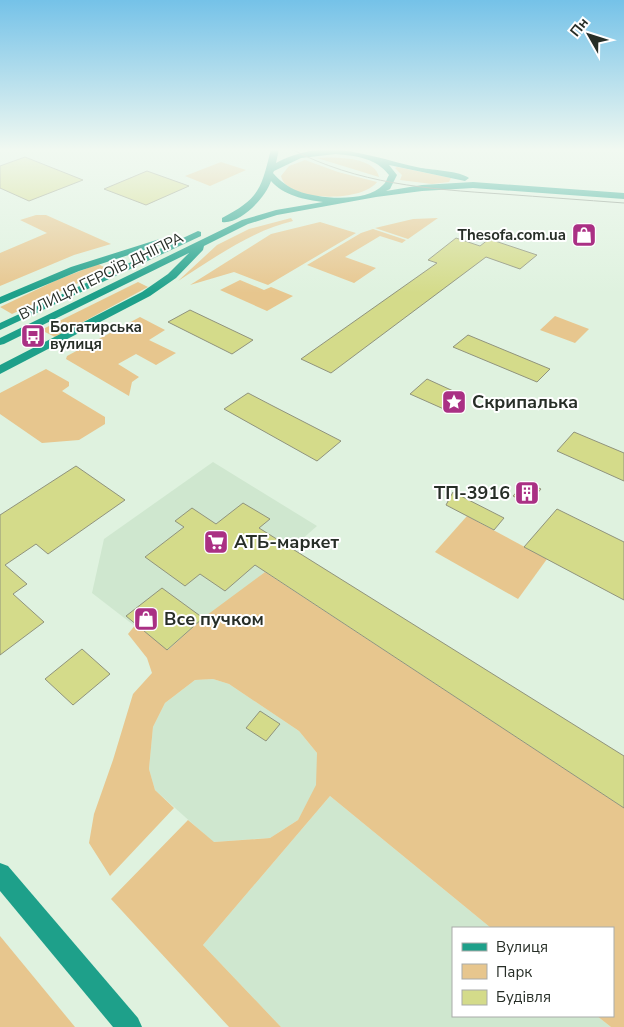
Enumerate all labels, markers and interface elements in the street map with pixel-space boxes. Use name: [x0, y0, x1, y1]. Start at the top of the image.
north arrow: [564, 10, 614, 60]
text: Пн: [566, 14, 593, 41]
shop icon: Thesofa.com.ua: [571, 222, 597, 248]
place label: Thesofa.com.ua: [458, 225, 566, 245]
street label: ВУЛИЦЯ ГЕРОЇВ ДНІПРА: [16, 227, 187, 325]
place label: Богатирська вулиця: [50, 317, 142, 354]
bus stop icon: Богатирська вулиця: [20, 323, 46, 349]
place icon: Скрипалька: [441, 389, 467, 415]
place label: Скрипалька: [472, 390, 578, 414]
building icon: ТП-3916: [514, 480, 540, 506]
place label: ТП-3916: [434, 481, 510, 505]
supermarket icon: АТБ-маркет: [203, 529, 229, 555]
place label: АТБ-маркет: [234, 530, 340, 554]
shop icon: Все пучком: [133, 606, 159, 632]
place label: Все пучком: [164, 607, 264, 631]
legend: [452, 927, 614, 1017]
text: Вулиця: [496, 937, 548, 957]
text: Парк: [496, 962, 532, 982]
text: Будівля: [496, 987, 551, 1007]

